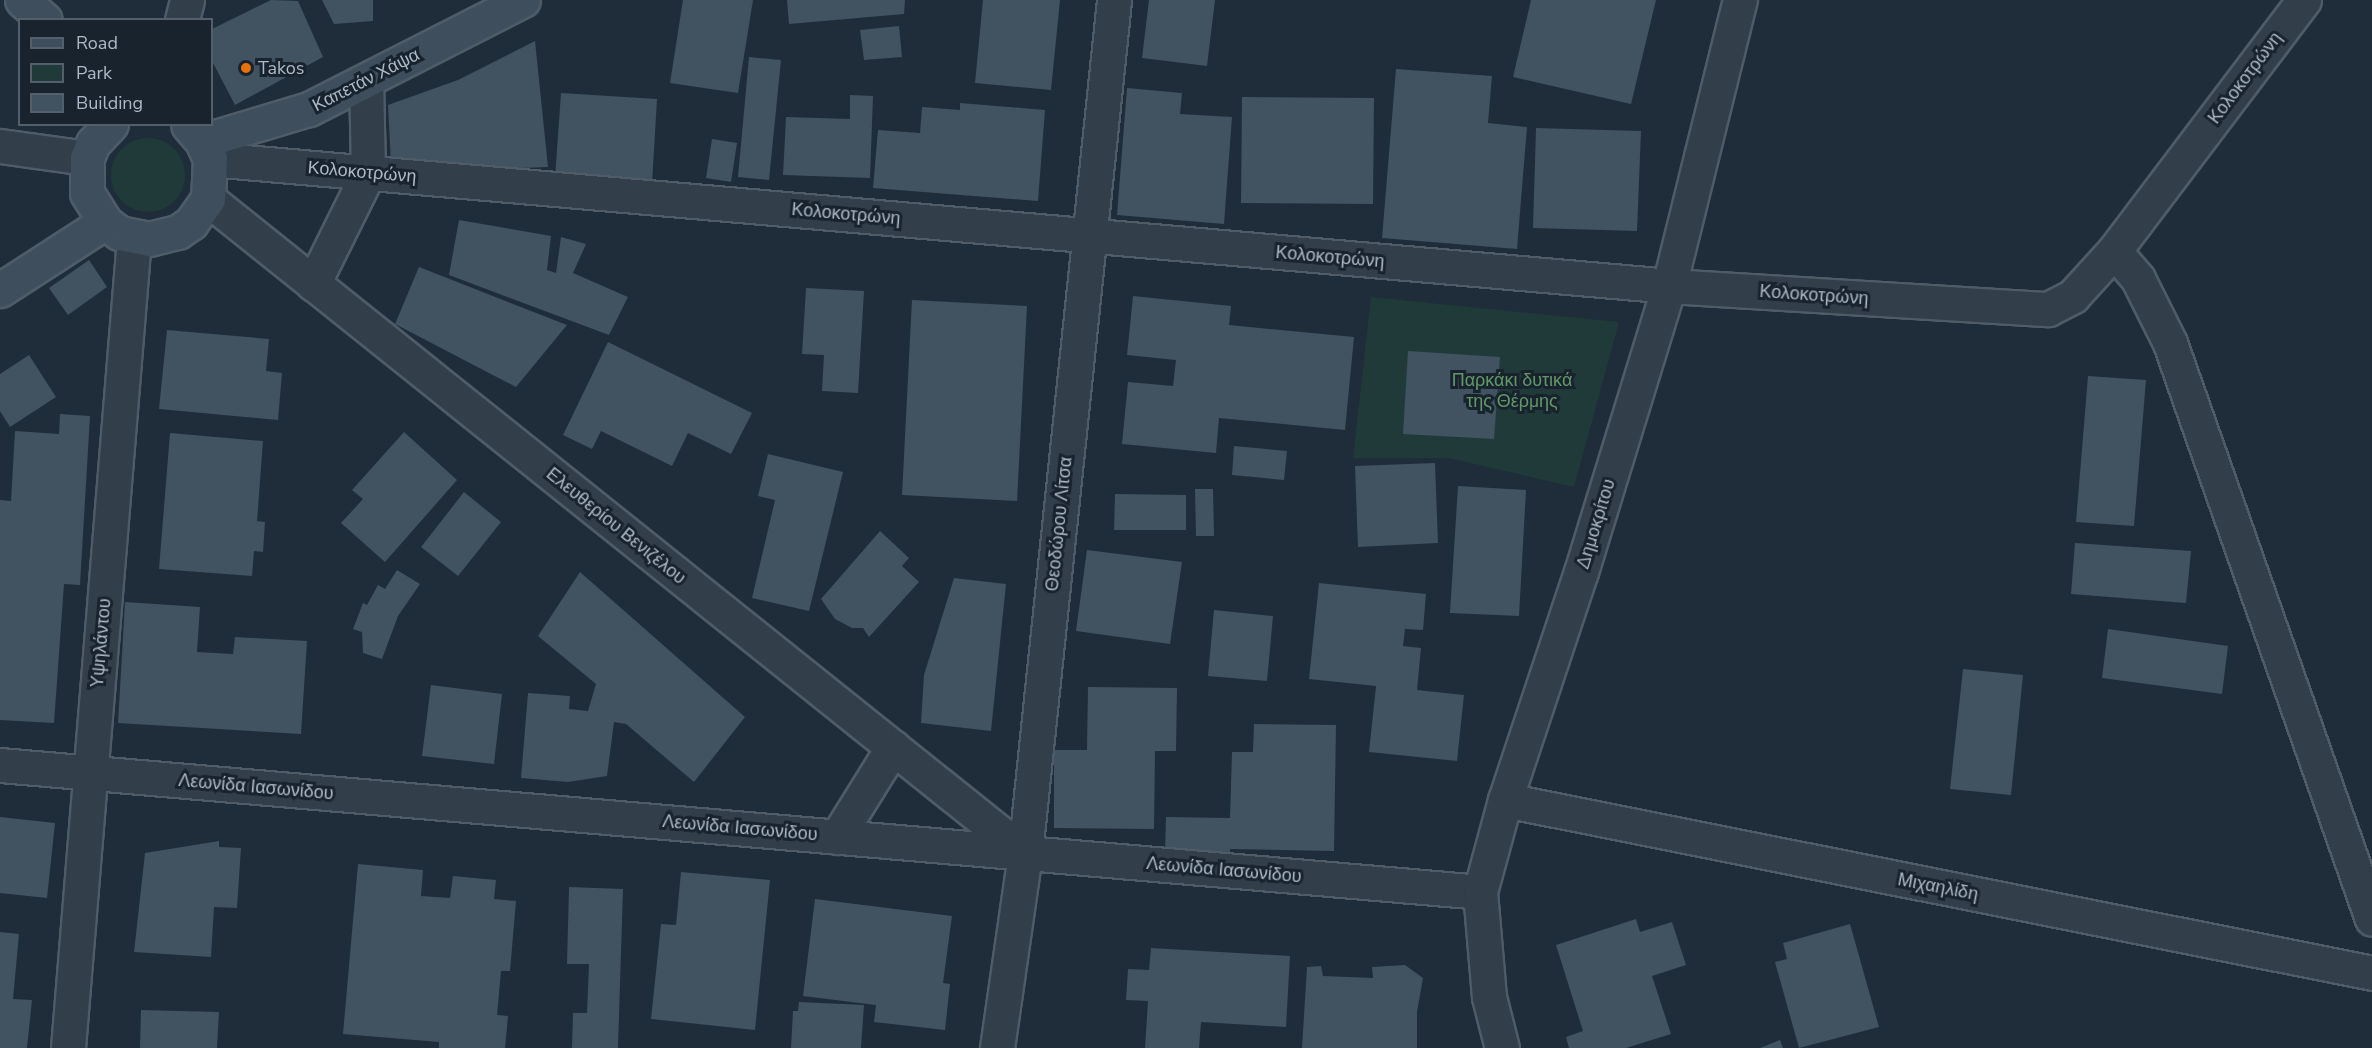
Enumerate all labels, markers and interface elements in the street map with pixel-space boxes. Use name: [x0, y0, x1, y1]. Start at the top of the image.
legend: [18, 18, 213, 126]
street label: Κολοκοτρώνη: [2204, 28, 2286, 128]
text: Road: [76, 31, 118, 55]
street label: Καπετάν Χάψα: [309, 44, 423, 116]
place label: Takos: [258, 57, 304, 79]
text: Park: [76, 61, 112, 85]
marker: Takos: [239, 61, 253, 75]
text: Building: [76, 91, 143, 115]
street label: Κολοκοτρώνη: [307, 156, 417, 188]
street label: Κολοκοτρώνη: [791, 198, 901, 230]
street label: Κολοκοτρώνη: [1275, 241, 1385, 273]
street label: Κολοκοτρώνη: [1759, 280, 1869, 310]
park label: Παρκάκι δυτικά της Θέρμης: [1452, 370, 1572, 412]
street label: Θεοδώρου Λίτσα: [1041, 456, 1077, 592]
street label: Ελευθερίου Βενιζέλου: [542, 463, 690, 589]
street label: Δημοκρίτου: [1572, 476, 1620, 572]
street label: Υψηλάντου: [86, 597, 116, 689]
street label: Λεωνίδα Ιασωνίδου: [178, 769, 334, 805]
street label: Λεωνίδα Ιασωνίδου: [662, 810, 818, 846]
street label: Λεωνίδα Ιασωνίδου: [1146, 852, 1302, 888]
street label: Μιχαηλίδη: [1896, 869, 1980, 905]

